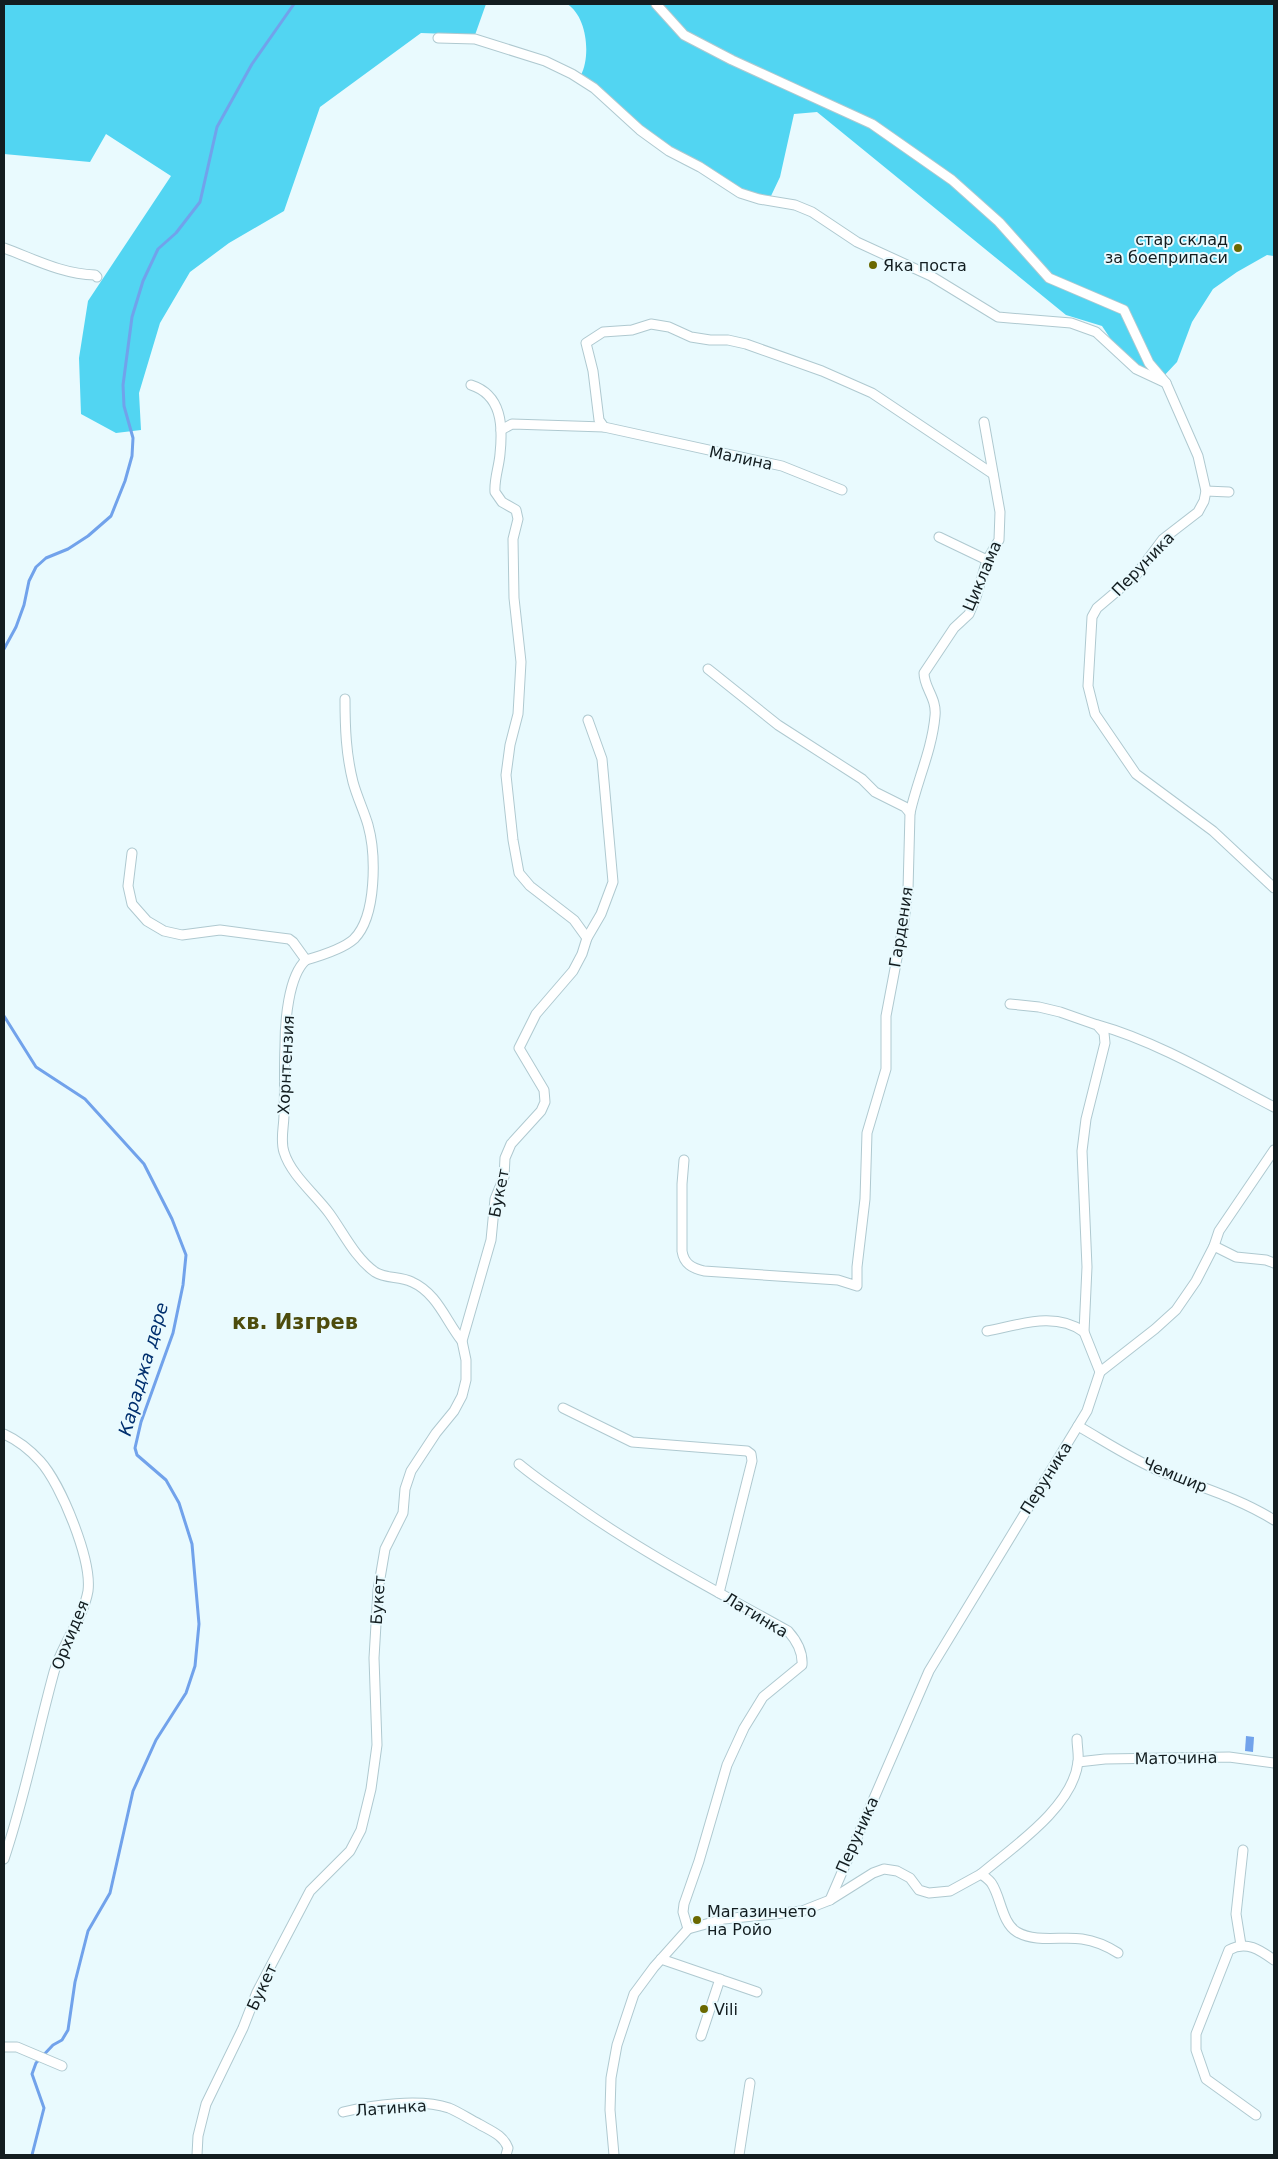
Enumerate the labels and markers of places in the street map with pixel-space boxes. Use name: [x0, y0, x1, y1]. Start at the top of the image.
place label: стар склад за боеприпаси: [1105, 230, 1228, 267]
marker: стар склад за боеприпаси: [1232, 242, 1244, 254]
place label: Яка поста: [883, 256, 967, 275]
marker: Яка поста: [867, 259, 879, 271]
place label: Магазинчето на Ройо: [707, 1902, 817, 1939]
marker: Магазинчето на Ройо: [691, 1914, 703, 1926]
place label: Vili: [714, 2000, 738, 2019]
marker: Vili: [698, 2003, 710, 2015]

